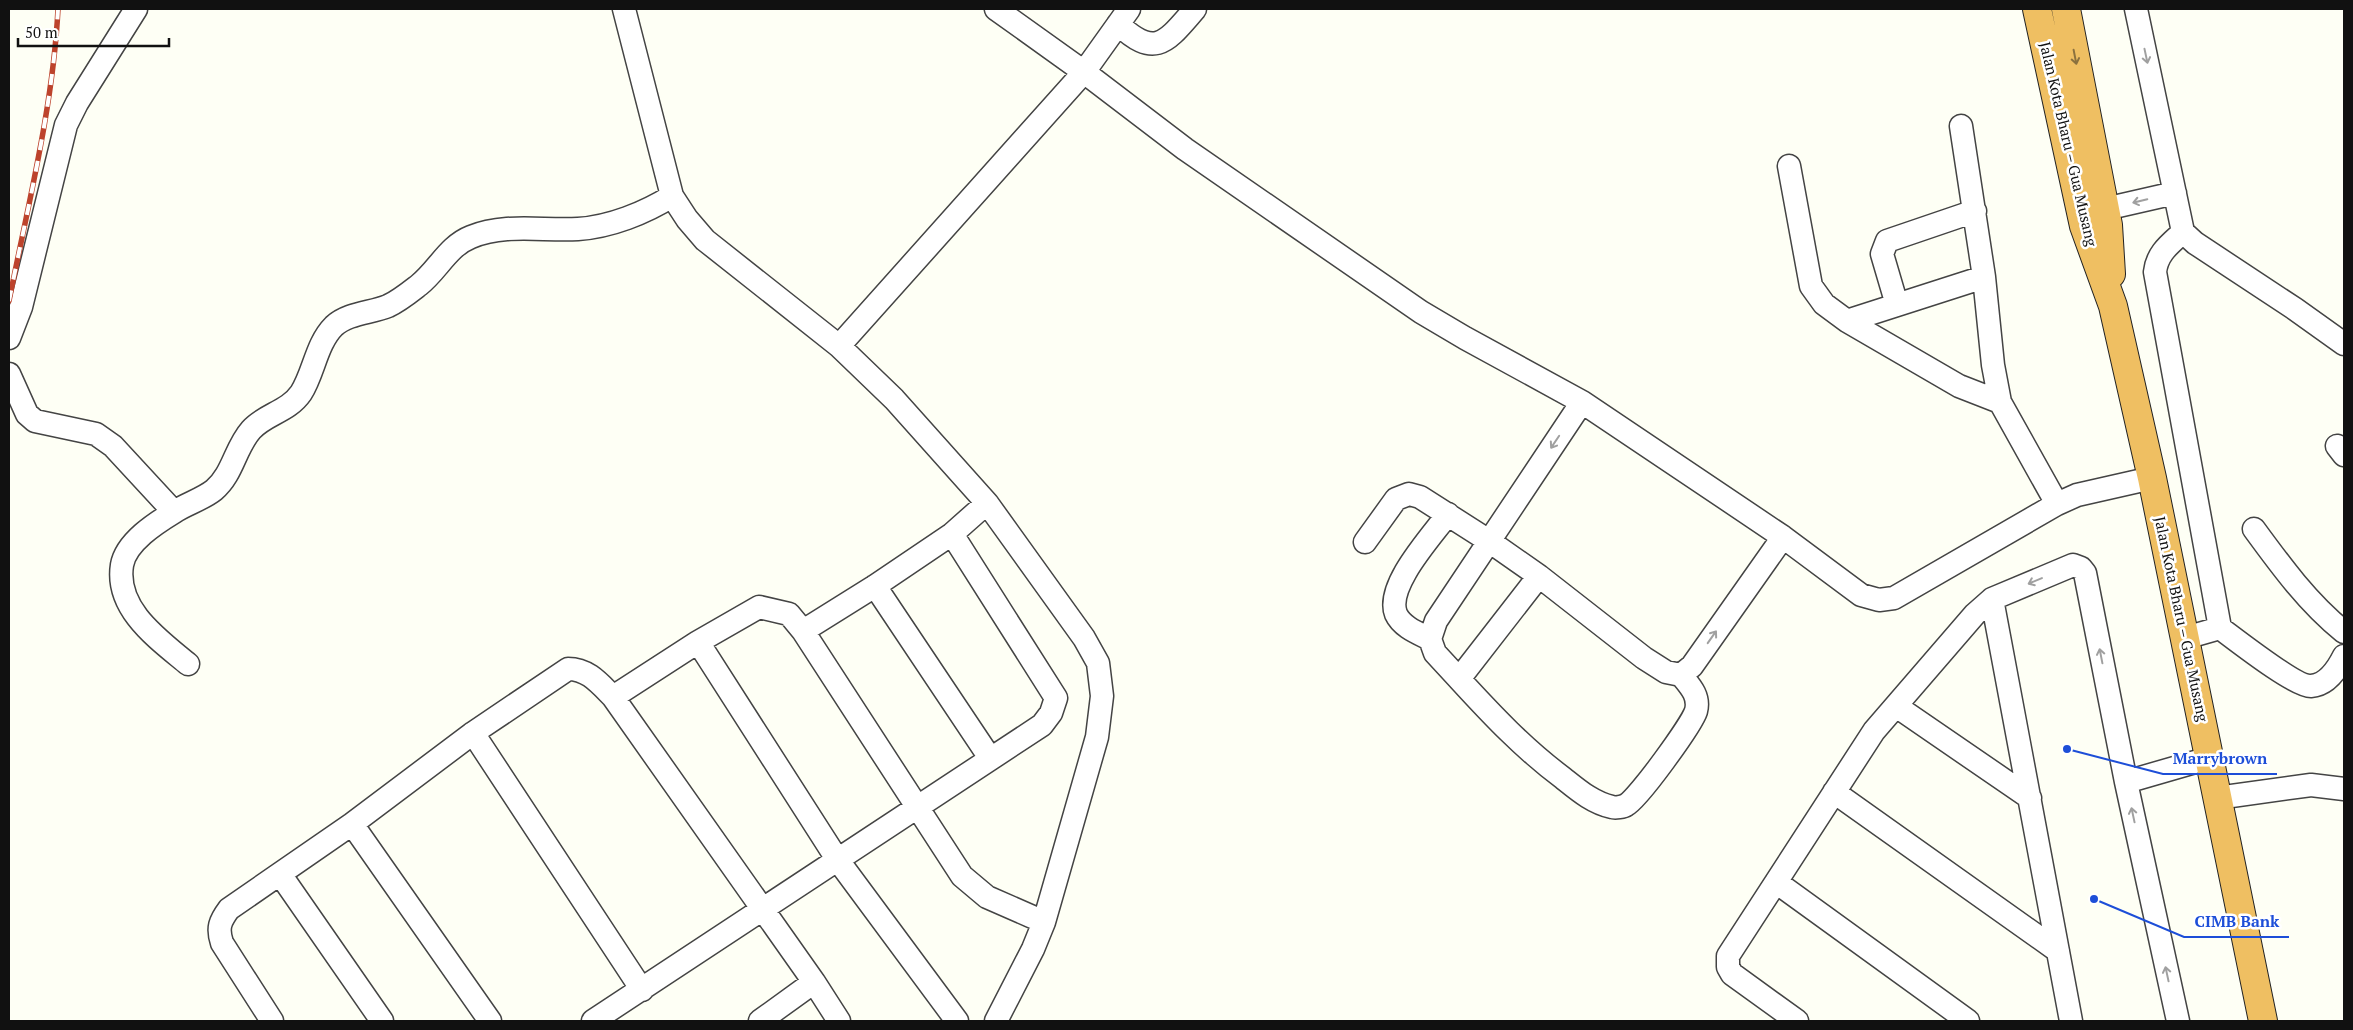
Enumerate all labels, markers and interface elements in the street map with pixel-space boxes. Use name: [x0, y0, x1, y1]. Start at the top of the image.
scale bar: [18, 15, 169, 47]
text: 50 m: [25, 22, 58, 42]
street label: Jalan Kota Bharu – Gua Musang: [2036, 40, 2103, 249]
one-way arrow: [2071, 48, 2080, 64]
one-way arrow: [2142, 48, 2151, 64]
one-way arrow: [2133, 197, 2149, 206]
one-way arrow: [1550, 435, 1560, 449]
street label: Jalan Kota Bharu – Gua Musang: [2150, 514, 2214, 724]
one-way arrow: [2027, 577, 2042, 586]
one-way arrow: [1707, 631, 1717, 645]
one-way arrow: [2095, 648, 2105, 664]
callout: Marrybrown: [2163, 743, 2277, 774]
text: Marrybrown: [2173, 747, 2268, 769]
one-way arrow: [2128, 807, 2137, 823]
callout: CIMB Bank: [2184, 906, 2289, 937]
text: CIMB Bank: [2195, 910, 2280, 932]
one-way arrow: [2162, 966, 2171, 982]

